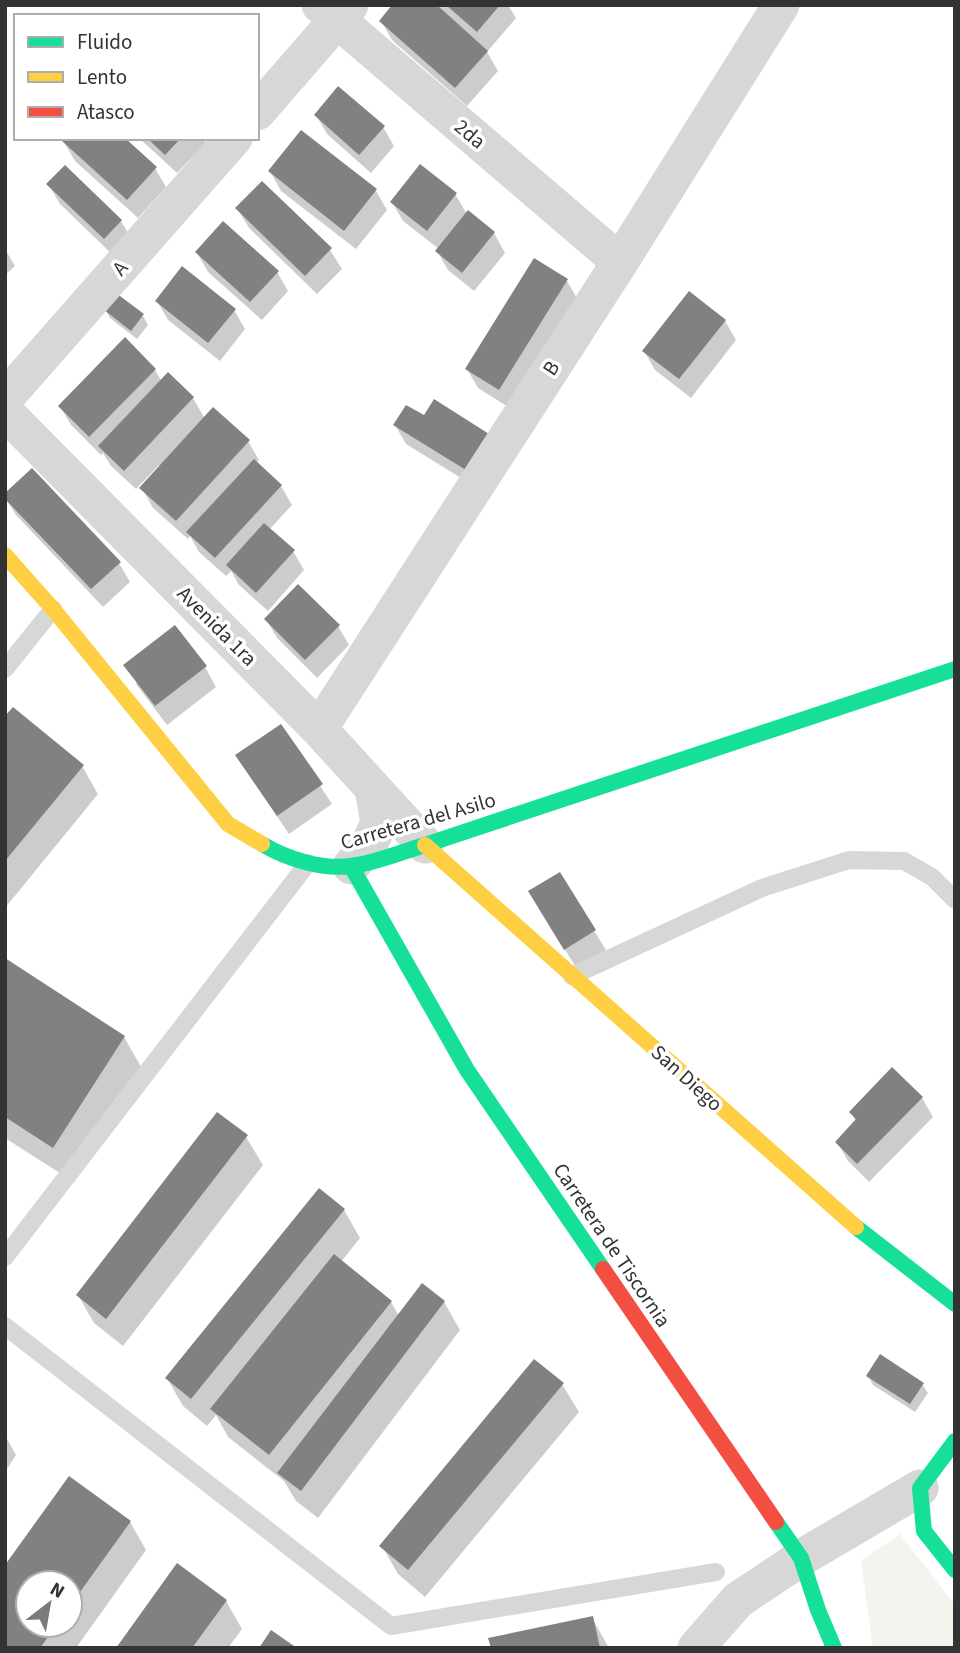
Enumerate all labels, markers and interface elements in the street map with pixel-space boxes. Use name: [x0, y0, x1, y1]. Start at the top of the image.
legend: [14, 14, 259, 140]
text: Fluido: [77, 27, 132, 57]
text: Lento: [77, 62, 127, 92]
text: Atasco: [77, 97, 135, 127]
street label: 2da: [448, 112, 492, 156]
street label: A: [105, 253, 135, 282]
street label: B: [535, 355, 567, 381]
street label: Avenida 1ra: [170, 579, 264, 673]
street label: Carretera del Asilo: [337, 785, 499, 857]
street label: San Diego: [644, 1038, 730, 1118]
street label: Carretera de Tiscornia: [546, 1157, 678, 1333]
north arrow: [14, 1569, 84, 1639]
text: N: [45, 1576, 69, 1606]

